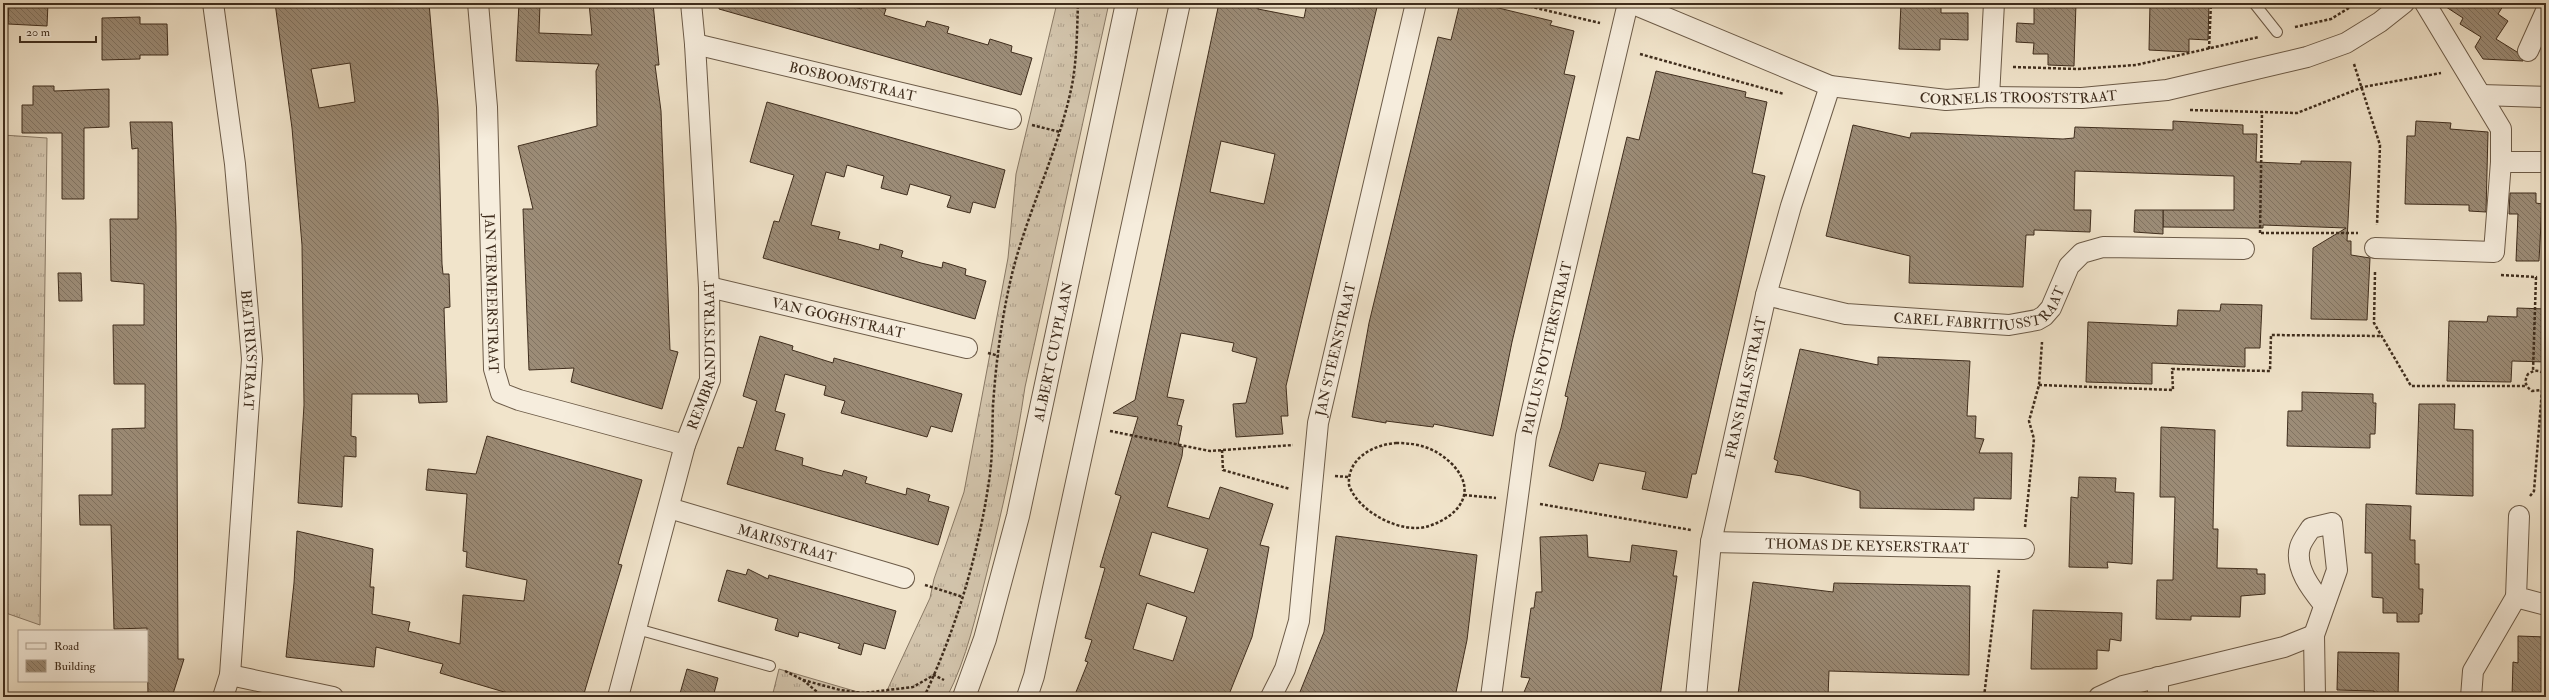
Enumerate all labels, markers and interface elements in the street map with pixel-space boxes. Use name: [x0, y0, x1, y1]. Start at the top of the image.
scale bar: [20, 18, 96, 44]
text: 20 m: [26, 25, 51, 40]
street label: BOSBOOMSTRAAT: [787, 59, 918, 105]
street label: CORNELIS TROOSTSTRAAT: [1919, 87, 2119, 109]
street label: JAN VERMEERSTRAAT: [481, 212, 502, 374]
street label: PAULUS POTTERSTRAAT: [1519, 259, 1576, 436]
street label: REMBRANDTSTRAAT: [684, 279, 719, 432]
street label: ALBERT CUYPLAAN: [1030, 280, 1077, 424]
street label: JAN STEENSTRAAT: [1312, 280, 1360, 419]
street label: CAREL FABRITIUSSTRAAT: [1893, 283, 2069, 335]
street label: BEATRIXSTRAAT: [237, 289, 260, 411]
street label: VAN GOGHSTRAAT: [770, 294, 907, 342]
street label: FRANS HALSSTRAAT: [1722, 314, 1770, 460]
street label: MARISSTRAAT: [735, 521, 839, 566]
street label: THOMAS DE KEYSERSTRAAT: [1765, 535, 1970, 557]
legend: [18, 630, 148, 682]
text: Road: [54, 639, 79, 654]
text: Building: [54, 659, 97, 674]

